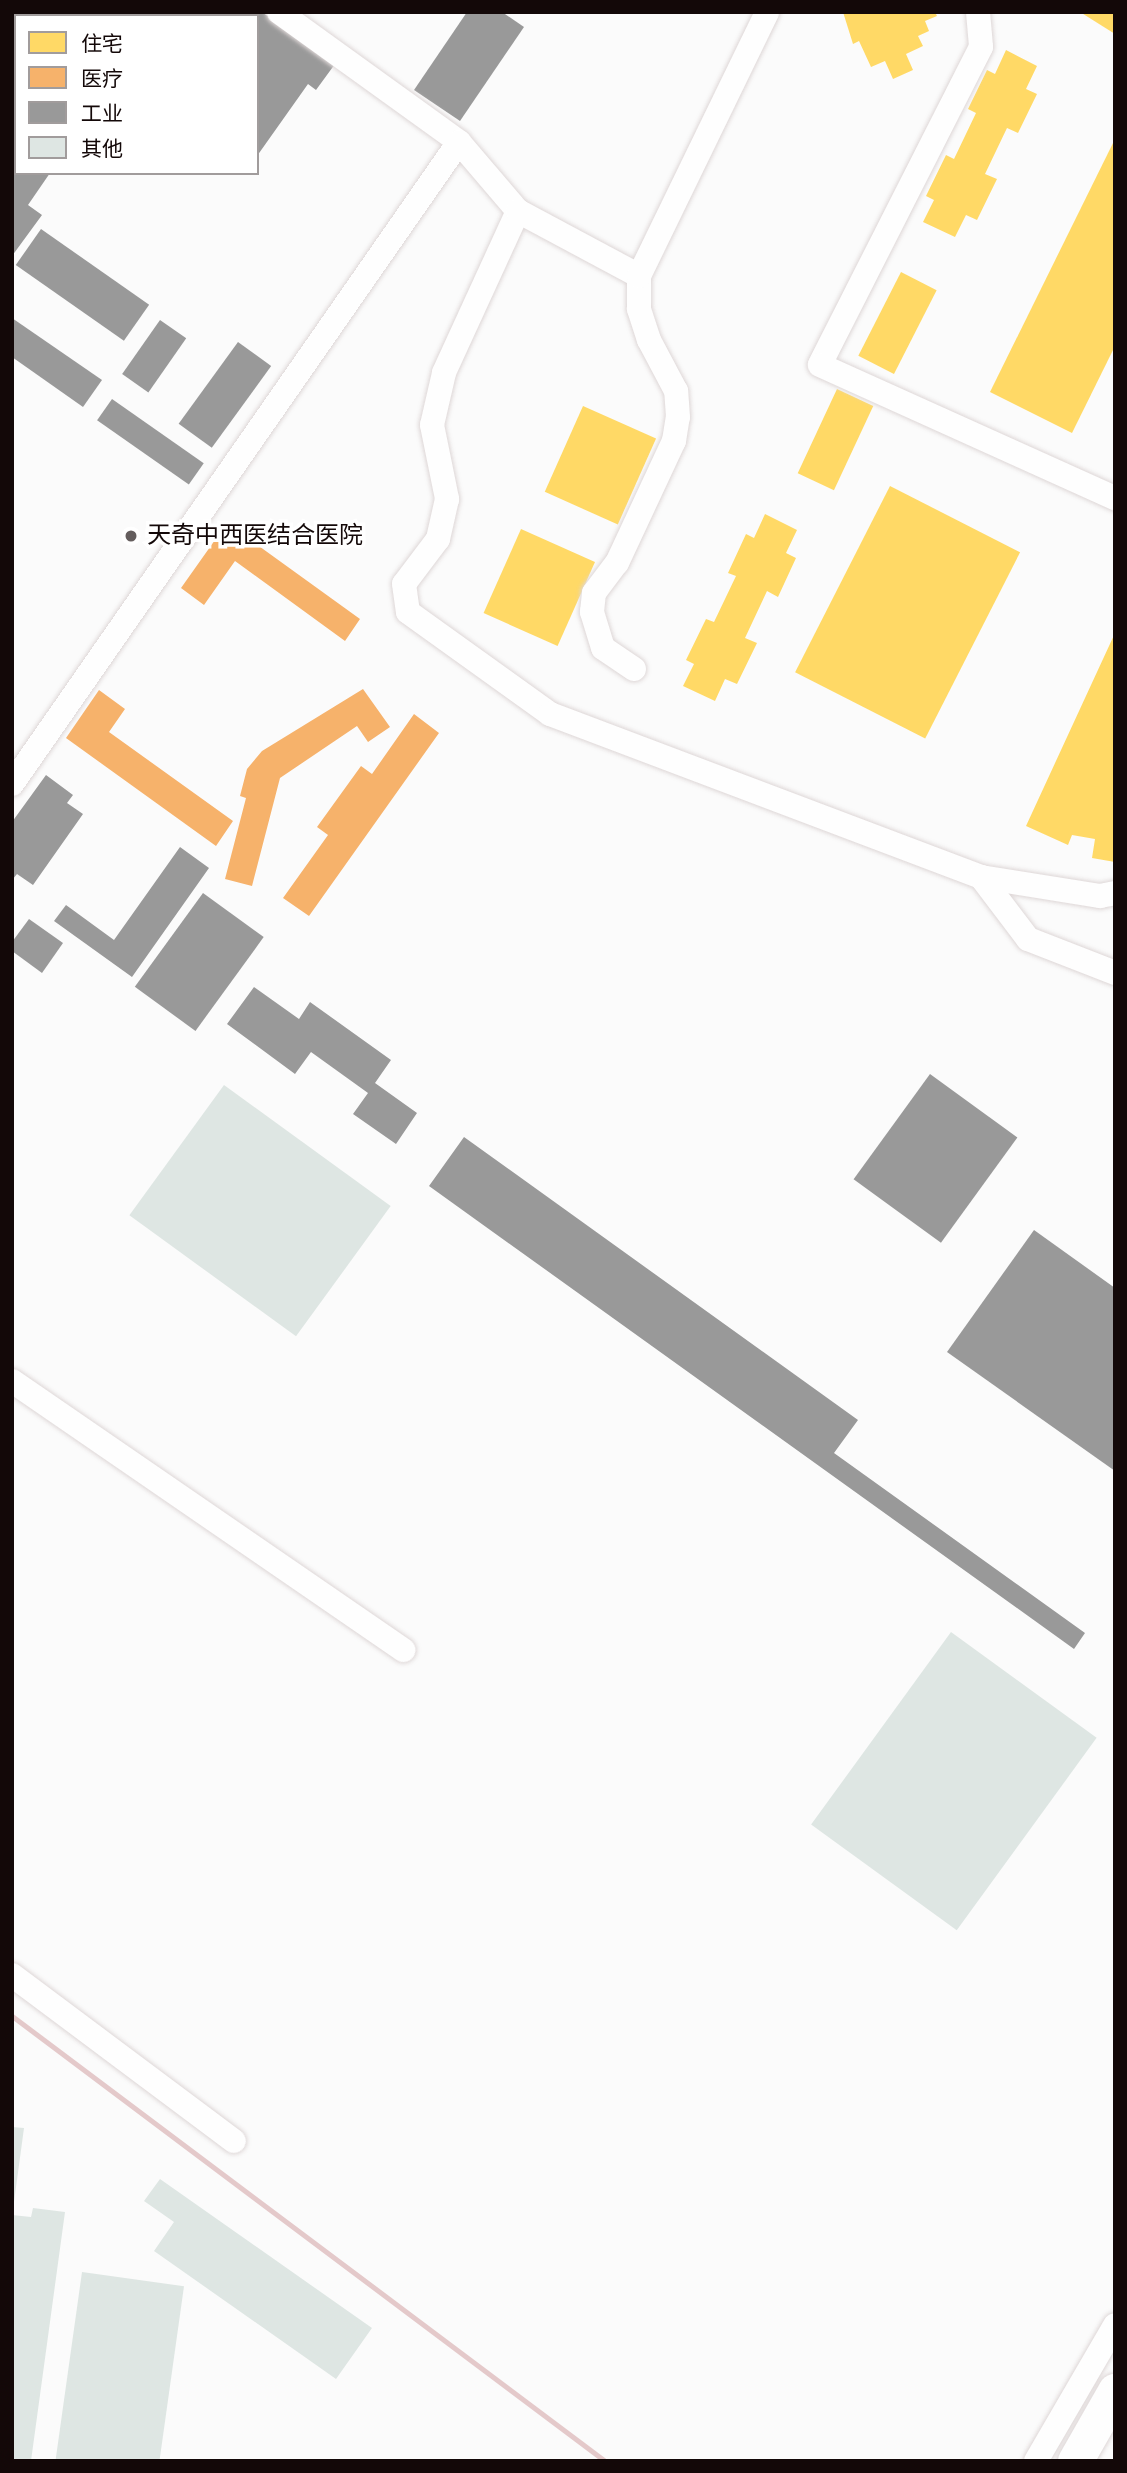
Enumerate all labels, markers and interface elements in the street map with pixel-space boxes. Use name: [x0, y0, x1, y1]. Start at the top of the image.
legend: [14, 14, 259, 175]
text: 住宅: [81, 30, 123, 58]
text: 医疗: [81, 65, 123, 93]
text: 工业: [81, 100, 123, 128]
text: 其他: [81, 135, 123, 163]
place label: 天奇中西医结合医院: [147, 522, 363, 550]
marker: 天奇中西医结合医院: [121, 526, 141, 546]

